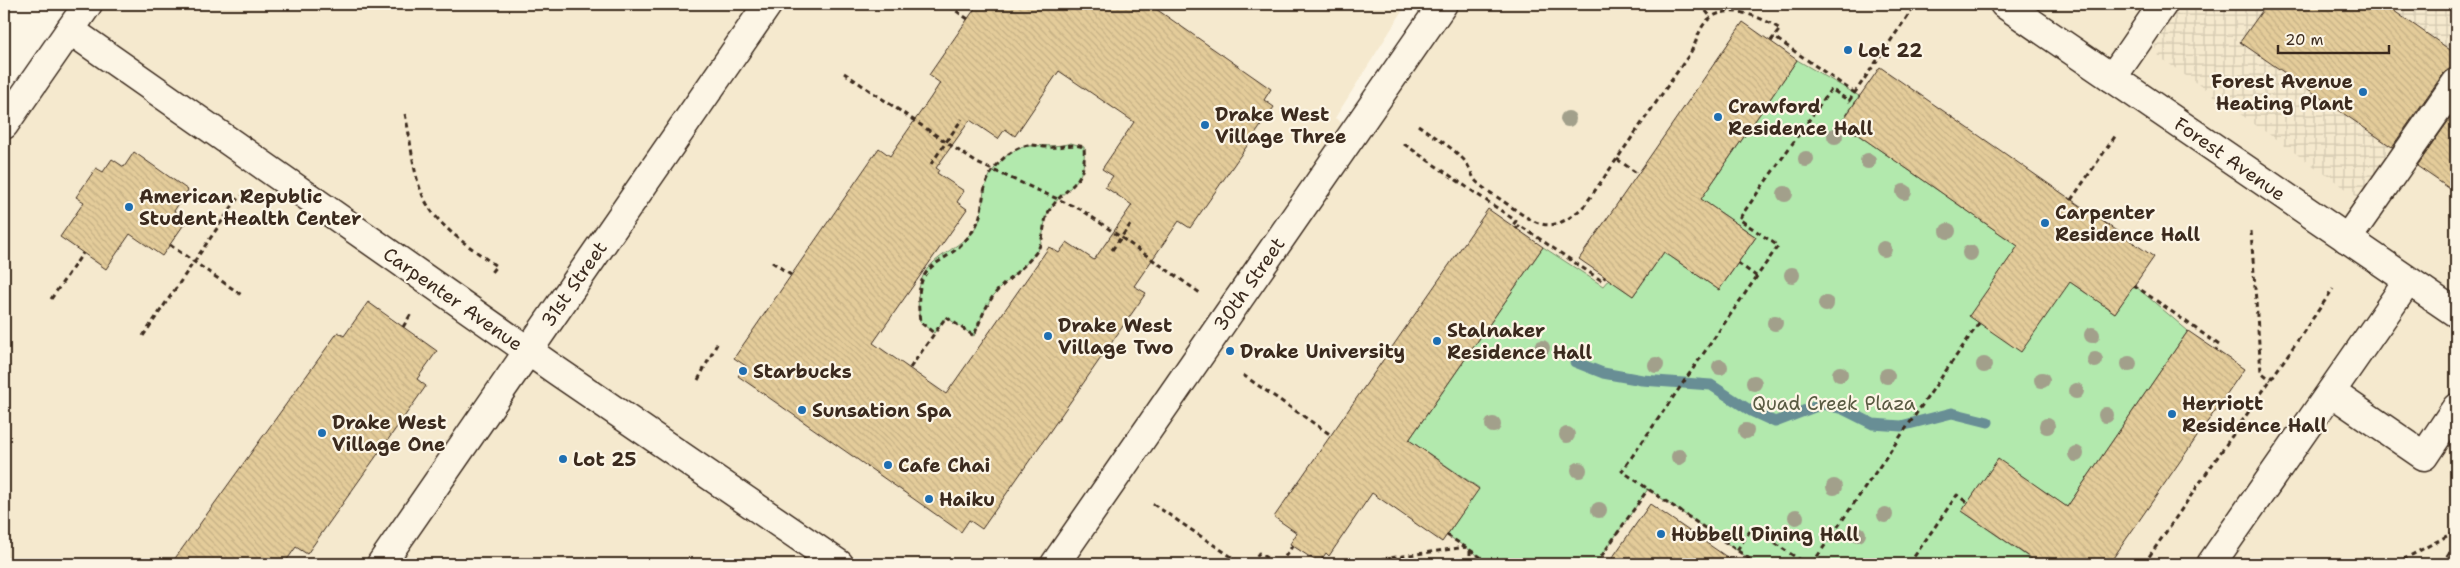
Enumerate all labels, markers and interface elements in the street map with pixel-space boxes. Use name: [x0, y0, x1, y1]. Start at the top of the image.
scale bar: [2278, 22, 2389, 54]
text: 20 m: [2285, 30, 2324, 50]
place label: Lot 22: [1858, 38, 1923, 63]
marker: Lot 22: [1842, 44, 1854, 56]
place label: Forest Avenue Heating Plant: [2211, 69, 2353, 116]
marker: Forest Avenue Heating Plant: [2357, 86, 2369, 98]
place label: Crawford Residence Hall: [1728, 94, 1873, 141]
place label: Drake West Village Three: [1215, 102, 1347, 149]
marker: Crawford Residence Hall: [1712, 111, 1724, 123]
street label: Forest Avenue: [2169, 111, 2291, 207]
marker: Drake West Village Three: [1199, 119, 1211, 131]
place label: American Republic Student Health Center: [139, 184, 361, 231]
place label: Carpenter Residence Hall: [2055, 200, 2200, 247]
marker: American Republic Student Health Center: [123, 201, 135, 213]
marker: Carpenter Residence Hall: [2039, 217, 2051, 229]
street label: 30th Street: [1208, 232, 1290, 336]
street label: 31st Street: [535, 236, 613, 332]
street label: Carpenter Avenue: [378, 241, 528, 357]
place label: Drake West Village Two: [1058, 313, 1174, 360]
place label: Stalnaker Residence Hall: [1447, 318, 1592, 365]
marker: Drake West Village Two: [1042, 330, 1054, 342]
marker: Stalnaker Residence Hall: [1431, 335, 1443, 347]
place label: Drake University: [1240, 339, 1405, 364]
marker: Drake University: [1224, 345, 1236, 357]
place label: Starbucks: [753, 359, 852, 384]
marker: Starbucks: [737, 365, 749, 377]
park label: Quad Creek Plaza: [1752, 391, 1916, 416]
place label: Herriott Residence Hall: [2182, 391, 2327, 438]
place label: Sunsation Spa: [812, 398, 952, 423]
marker: Sunsation Spa: [796, 404, 808, 416]
marker: Herriott Residence Hall: [2166, 408, 2178, 420]
place label: Drake West Village One: [332, 410, 446, 457]
marker: Drake West Village One: [316, 427, 328, 439]
place label: Lot 25: [573, 447, 636, 472]
marker: Lot 25: [557, 453, 569, 465]
place label: Cafe Chai: [898, 453, 990, 478]
marker: Cafe Chai: [882, 459, 894, 471]
place label: Haiku: [939, 487, 995, 512]
marker: Haiku: [923, 493, 935, 505]
place label: Hubbell Dining Hall: [1671, 522, 1859, 547]
marker: Hubbell Dining Hall: [1655, 528, 1667, 540]

